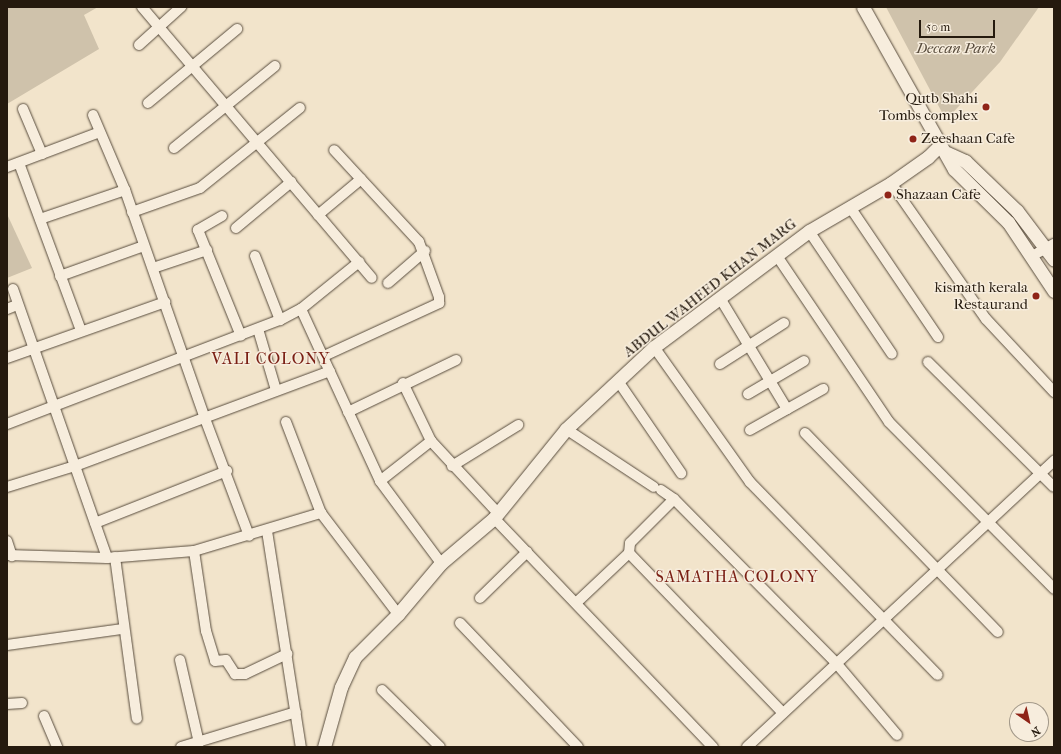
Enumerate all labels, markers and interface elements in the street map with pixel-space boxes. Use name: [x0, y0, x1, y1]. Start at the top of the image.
scale bar: [921, 12, 997, 38]
text: 50 m: [926, 20, 950, 34]
park label: Deccan Park: [916, 40, 996, 58]
place label: Qutb Shahi Tombs complex: [879, 89, 978, 124]
marker: Qutb Shahi Tombs complex: [981, 102, 991, 112]
place label: Zeeshaan Cafe: [921, 130, 1015, 148]
marker: Zeeshaan Cafe: [908, 134, 918, 144]
place label: Shazaan Cafe: [896, 186, 981, 204]
marker: Shazaan Cafe: [883, 190, 893, 200]
street label: ABDUL WAHEED KHAN MARG: [620, 215, 800, 361]
place label: kismath kerala Restaurand: [935, 278, 1028, 313]
marker: kismath kerala Restaurand: [1031, 291, 1041, 301]
district label: VALI COLONY: [212, 349, 330, 369]
district label: SAMATHA COLONY: [655, 567, 819, 587]
north arrow: [1009, 702, 1049, 742]
text: N: [1028, 724, 1043, 739]

